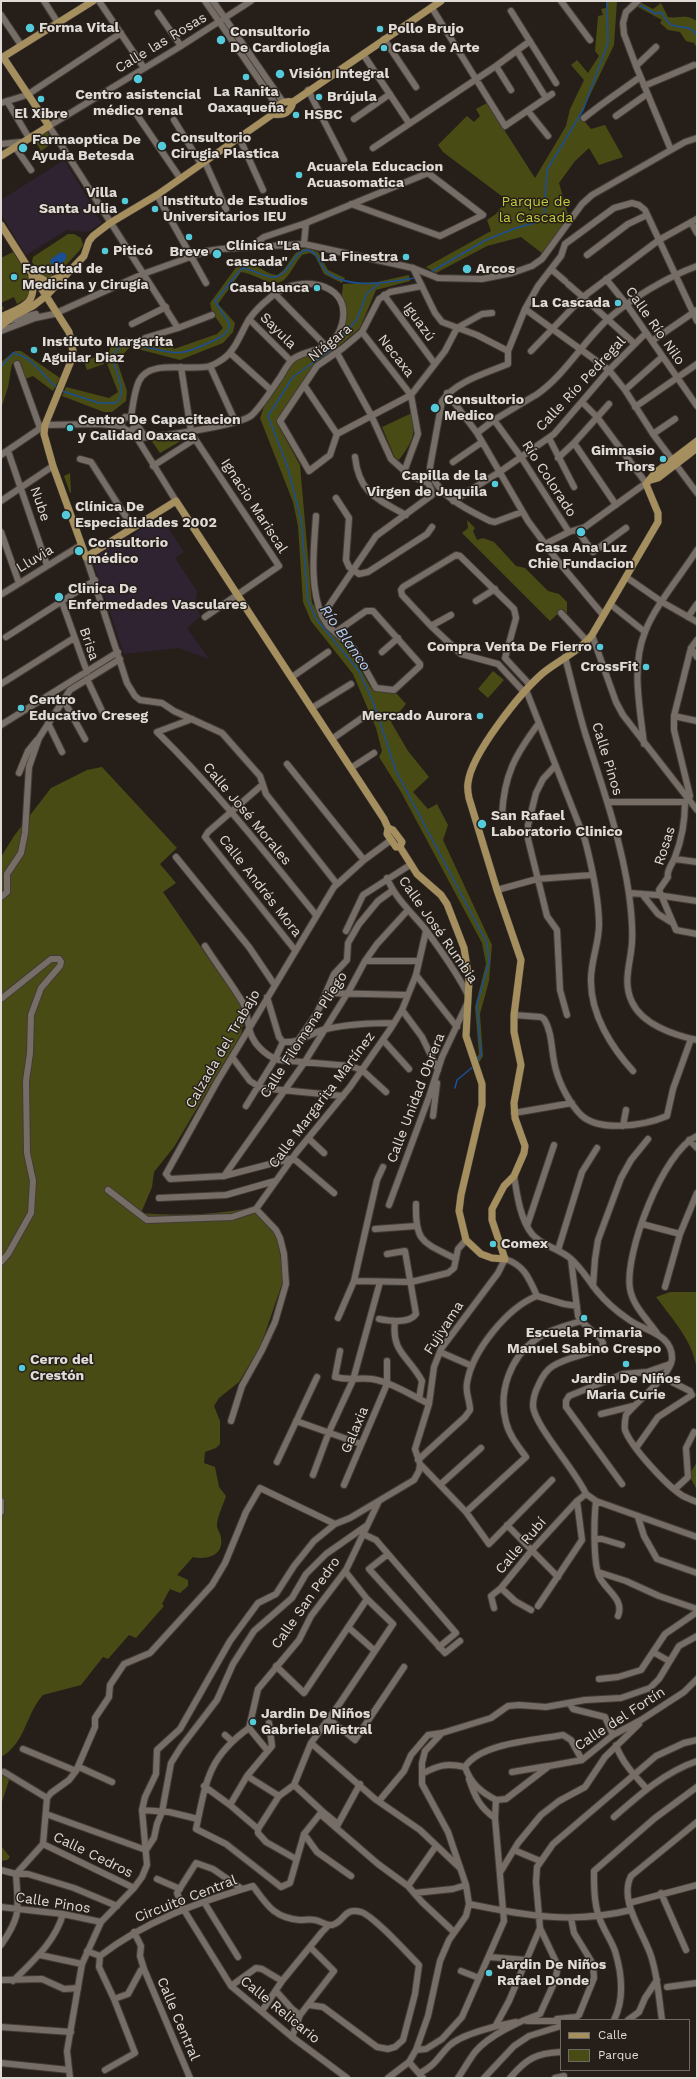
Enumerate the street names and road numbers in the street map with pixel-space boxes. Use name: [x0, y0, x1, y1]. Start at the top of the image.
street label: Calle las Rosas: [112, 9, 210, 77]
street label: Calle Río Nilo: [622, 284, 688, 368]
street label: Iguazú: [399, 299, 439, 345]
street label: Sayula: [256, 309, 300, 353]
street label: Niágara: [305, 321, 355, 365]
street label: Necaxa: [374, 331, 418, 381]
street label: Calle Río Pedregal: [533, 333, 629, 435]
street label: Río Colorado: [518, 438, 580, 520]
street label: Ignacio Mariscal: [217, 456, 291, 556]
street label: Nube: [26, 484, 54, 524]
street label: Lluvia: [13, 541, 57, 577]
street label: Brisa: [76, 625, 102, 663]
street label: Calle Pinos: [588, 720, 626, 798]
street label: Calle José Morales: [199, 759, 295, 869]
street label: Rosas: [651, 824, 679, 868]
street label: Calle Andrés Mora: [215, 832, 305, 940]
street label: Calle José Rumbia: [395, 873, 481, 987]
street label: Calle Filomena Pliego: [257, 969, 351, 1101]
street label: Calzada del Trabajo: [182, 987, 264, 1111]
street label: Calle Margarita Martínez: [265, 1029, 379, 1171]
street label: Calle Unidad Obrera: [383, 1031, 449, 1165]
street label: Fujiyama: [421, 1298, 467, 1358]
street label: Galaxia: [338, 1404, 372, 1456]
street label: Calle Rubí: [492, 1514, 550, 1578]
street label: Calle San Pedro: [268, 1554, 344, 1652]
street label: Calle del Fortín: [572, 1683, 668, 1755]
street label: Calle Cedros: [50, 1828, 136, 1882]
street label: Circuito Central: [133, 1872, 239, 1926]
street label: Calle Pinos: [14, 1889, 92, 1917]
street label: Calle Relicario: [237, 1973, 323, 2047]
street label: Calle Central: [153, 1975, 203, 2063]

